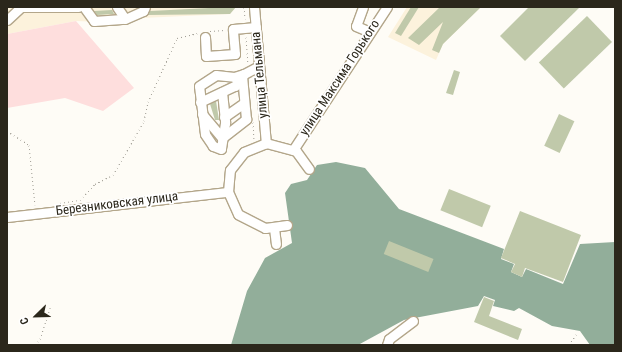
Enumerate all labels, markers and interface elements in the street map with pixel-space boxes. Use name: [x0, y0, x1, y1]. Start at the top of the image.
street label: улица Максима Горького: [297, 17, 383, 139]
street label: улица Тельмана: [248, 31, 272, 119]
street label: Березниковская улица: [55, 189, 179, 219]
north arrow: [16, 296, 56, 336]
text: С: [17, 315, 32, 326]

